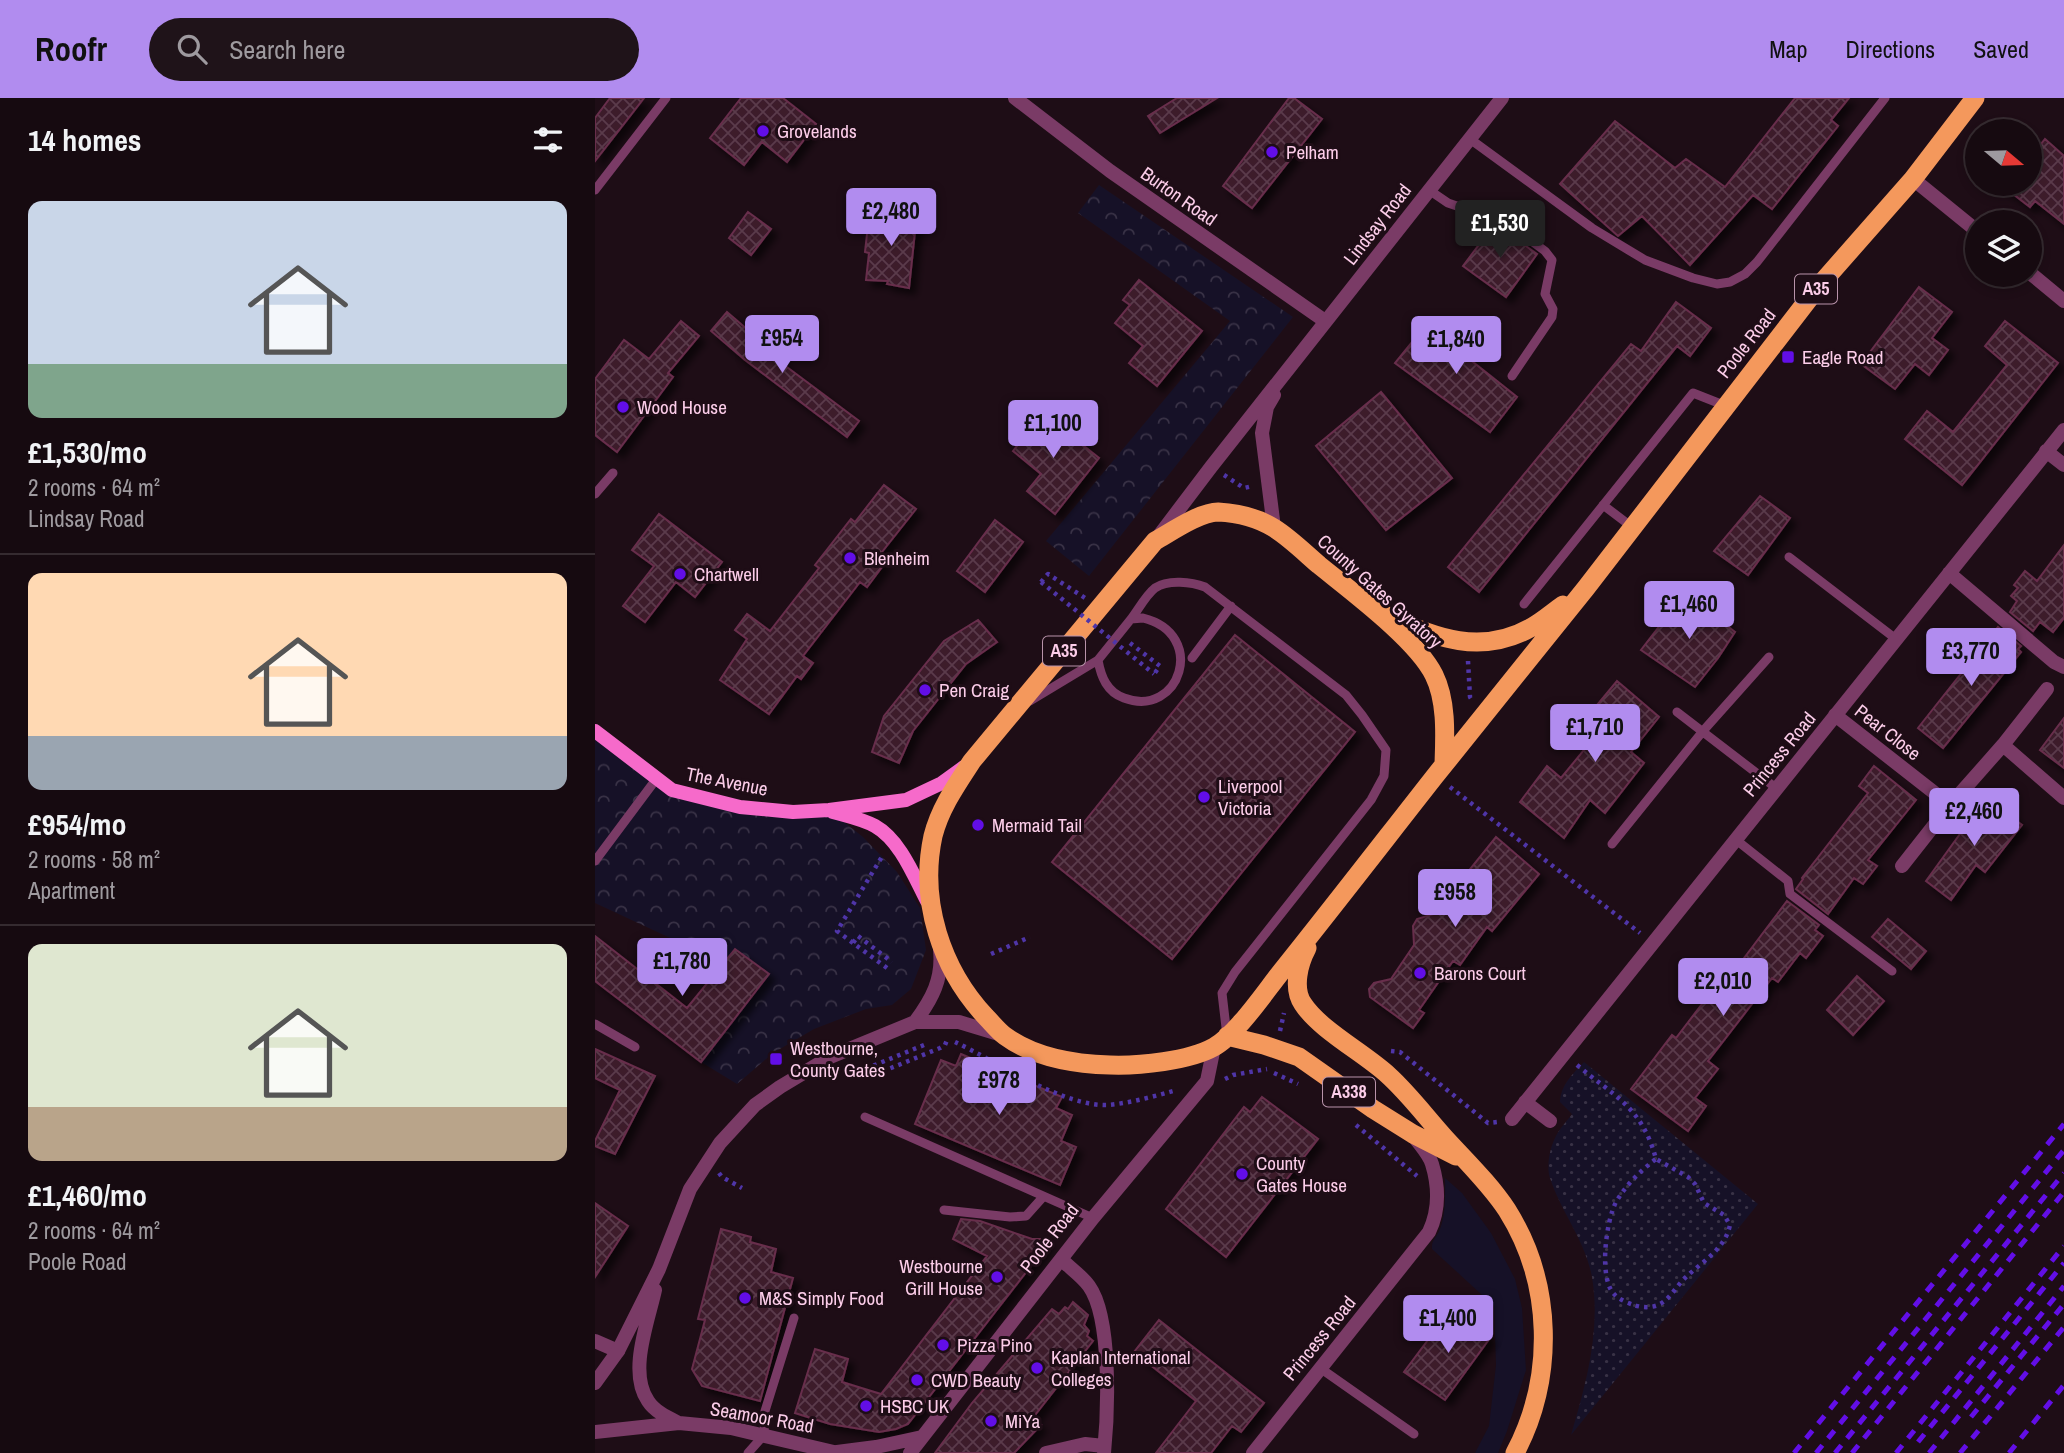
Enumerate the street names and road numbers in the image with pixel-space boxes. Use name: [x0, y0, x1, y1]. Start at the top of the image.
street label: Burton Road: [1136, 160, 1222, 232]
street label: Lindsay Road: [1337, 178, 1417, 270]
road number: A35: [1795, 274, 1837, 304]
street label: Poole Road: [1711, 303, 1781, 383]
street label: County Gates Gyratory: [1312, 528, 1448, 654]
road number: A35: [1043, 636, 1085, 666]
street label: Pear Close: [1850, 698, 1926, 766]
street label: Princess Road: [1737, 706, 1821, 802]
street label: The Avenue: [684, 760, 770, 802]
road number: A338: [1323, 1077, 1375, 1107]
street label: Poole Road: [1014, 1198, 1084, 1278]
street label: Princess Road: [1277, 1290, 1361, 1386]
street label: Seamoor Road: [708, 1395, 816, 1439]

